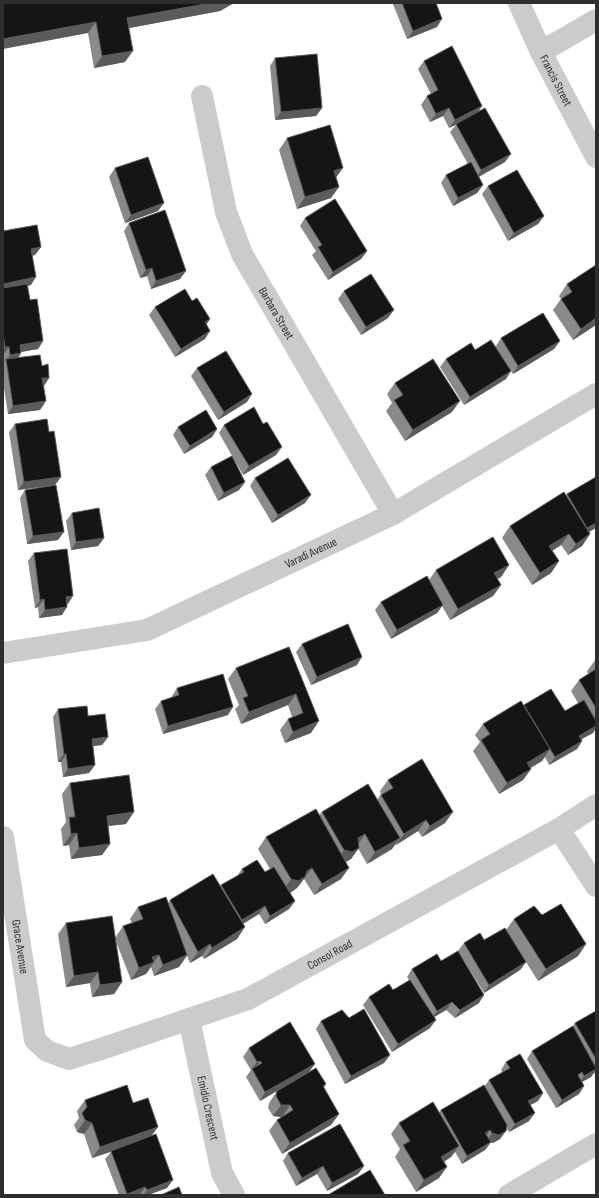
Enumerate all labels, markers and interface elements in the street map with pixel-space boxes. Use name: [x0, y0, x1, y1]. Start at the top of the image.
street label: Francis Street: [536, 52, 575, 110]
street label: Barbara Street: [255, 285, 297, 343]
street label: Varadi Avenue: [283, 534, 340, 572]
street label: Grace Avenue: [8, 918, 31, 975]
street label: Consol Road: [305, 936, 355, 973]
street label: Emidio Crescent: [193, 1074, 222, 1142]

